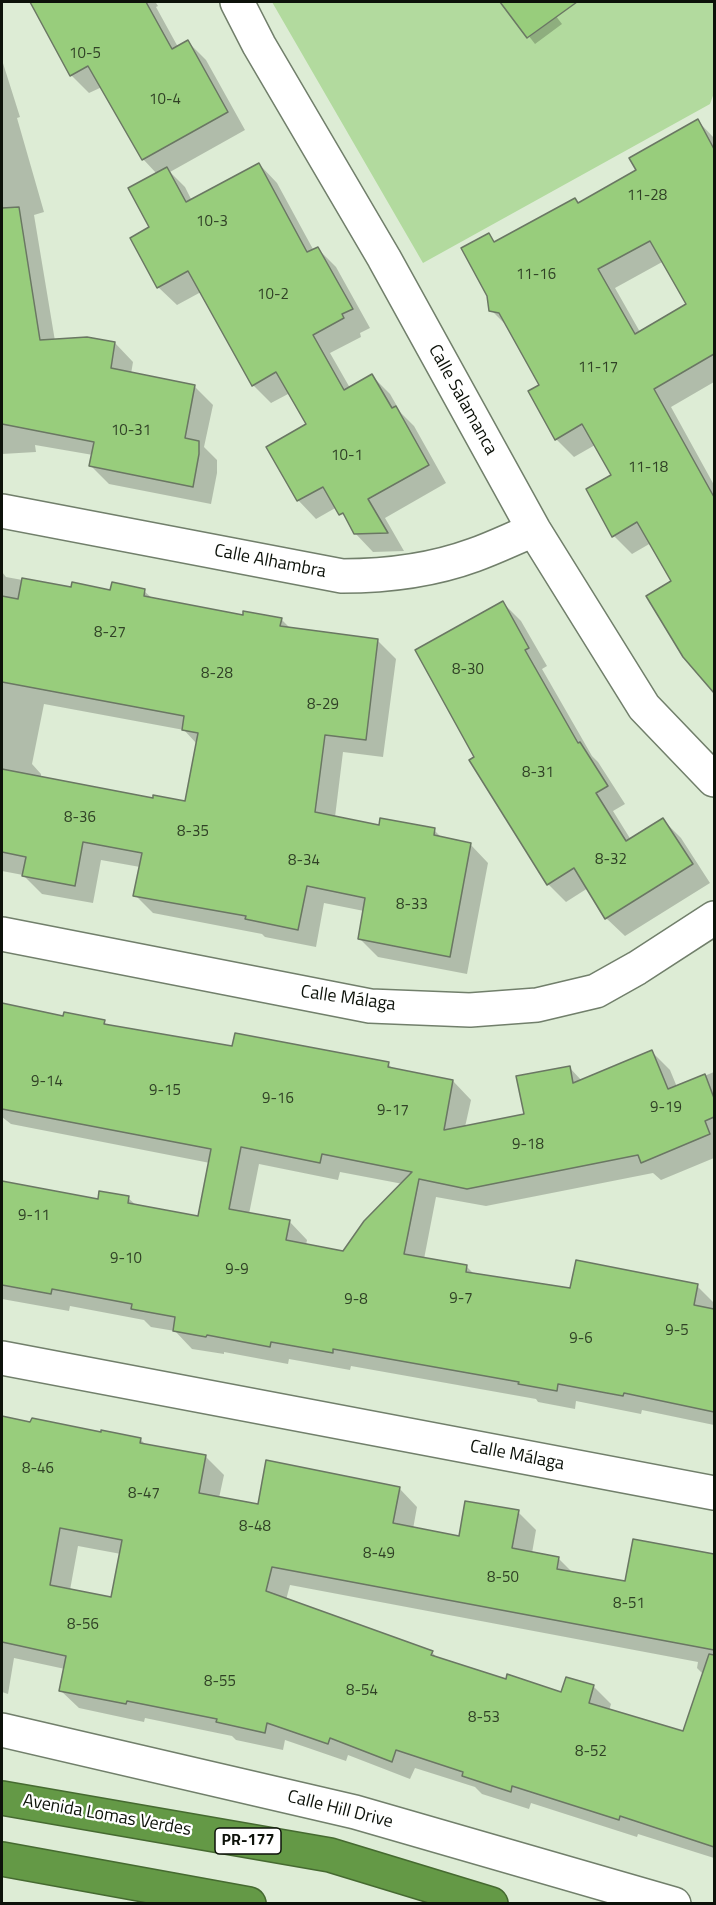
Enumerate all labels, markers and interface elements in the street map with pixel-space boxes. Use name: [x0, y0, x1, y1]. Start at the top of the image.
house number: 10-5: [69, 45, 101, 63]
house number: 10-4: [149, 91, 181, 109]
house number: 11-28: [627, 187, 667, 205]
house number: 10-3: [196, 213, 228, 231]
house number: 11-16: [516, 266, 556, 284]
house number: 10-2: [257, 286, 289, 304]
street label: Calle Salamanca: [423, 341, 501, 459]
house number: 11-17: [578, 359, 618, 377]
house number: 10-31: [111, 422, 151, 440]
house number: 10-1: [331, 447, 363, 465]
house number: 11-18: [628, 459, 668, 477]
street label: Calle Alhambra: [212, 541, 328, 583]
house number: 8-27: [94, 624, 126, 642]
house number: 8-30: [452, 661, 484, 679]
house number: 8-28: [201, 665, 233, 683]
house number: 8-29: [307, 696, 339, 714]
house number: 8-31: [522, 764, 554, 782]
house number: 8-36: [64, 809, 96, 827]
house number: 8-35: [177, 823, 209, 841]
house number: 8-32: [595, 851, 627, 869]
house number: 8-34: [288, 852, 320, 870]
house number: 8-33: [396, 896, 428, 914]
street label: Calle Málaga: [299, 982, 397, 1016]
house number: 9-14: [31, 1073, 63, 1091]
house number: 9-15: [149, 1082, 181, 1100]
house number: 9-16: [262, 1090, 294, 1108]
house number: 9-19: [650, 1099, 682, 1117]
house number: 9-17: [377, 1102, 409, 1120]
house number: 9-18: [512, 1136, 544, 1154]
house number: 9-11: [18, 1207, 50, 1225]
house number: 9-10: [110, 1250, 142, 1268]
house number: 9-9: [225, 1261, 249, 1279]
house number: 9-7: [449, 1290, 473, 1308]
house number: 9-8: [344, 1291, 368, 1309]
house number: 9-5: [665, 1322, 689, 1340]
house number: 9-6: [569, 1330, 593, 1348]
street label: Calle Málaga: [468, 1436, 566, 1476]
house number: 8-46: [22, 1460, 54, 1478]
house number: 8-47: [128, 1485, 160, 1503]
house number: 8-48: [239, 1518, 271, 1536]
house number: 8-49: [363, 1545, 395, 1563]
house number: 8-50: [487, 1569, 519, 1587]
house number: 8-51: [613, 1595, 645, 1613]
house number: 8-56: [67, 1616, 99, 1634]
house number: 8-55: [204, 1673, 236, 1691]
house number: 8-54: [346, 1682, 378, 1700]
house number: 8-53: [468, 1709, 500, 1727]
house number: 8-52: [575, 1743, 607, 1761]
street label: Calle Hill Drive: [285, 1786, 395, 1834]
street label: Avenida Lomas Verdes: [21, 1791, 193, 1841]
road number: PR-177: [215, 1828, 281, 1854]

